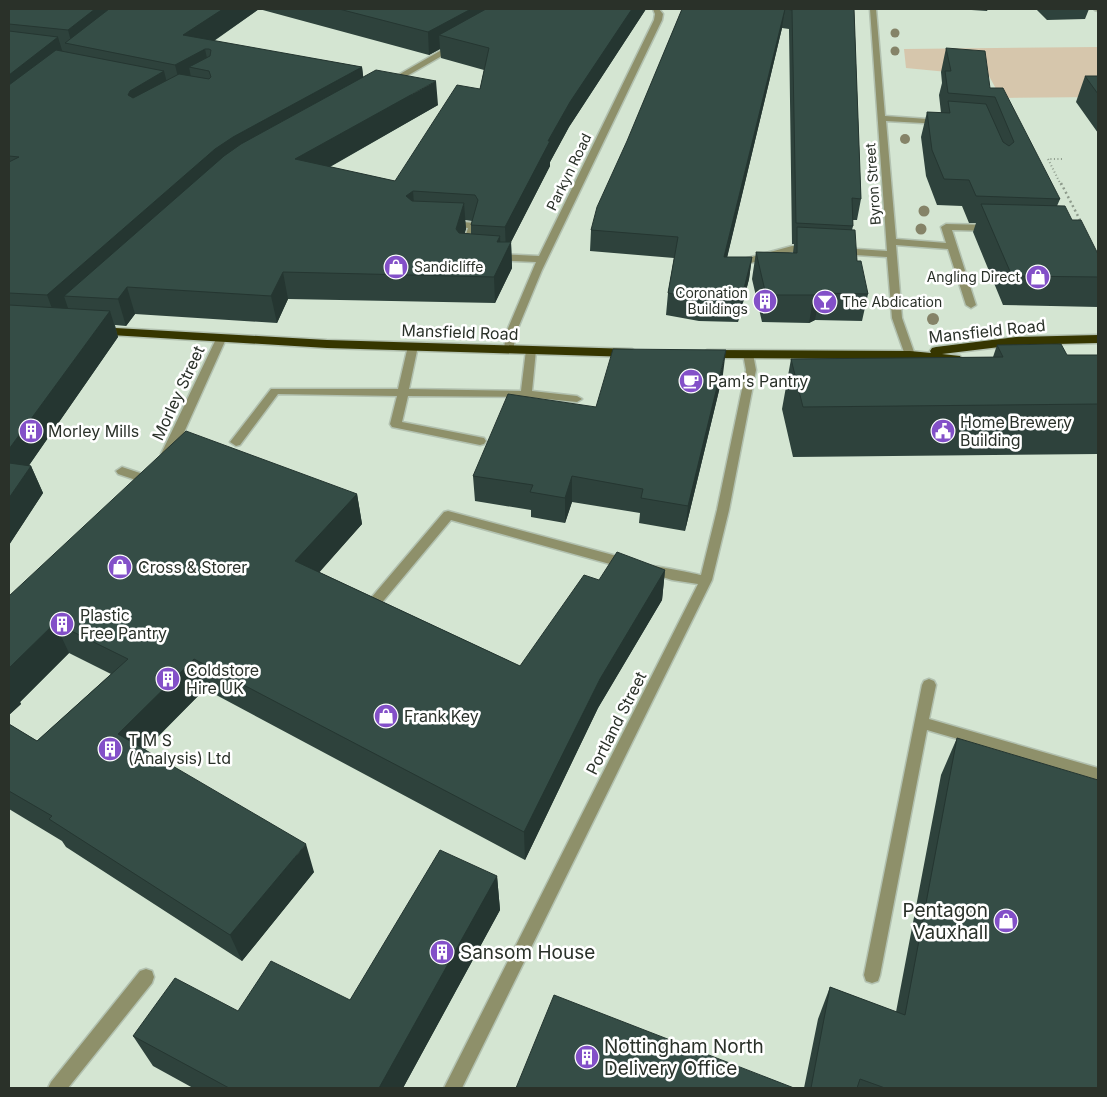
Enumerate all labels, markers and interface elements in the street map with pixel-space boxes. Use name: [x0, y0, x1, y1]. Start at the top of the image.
street label: Parkyn Road: [543, 130, 595, 213]
street label: Byron Street: [861, 142, 884, 226]
shop icon: Sandicliffe: [383, 254, 409, 280]
place label: Sandicliffe: [414, 258, 483, 275]
shop icon: Angling Direct: [1025, 264, 1051, 290]
place label: Angling Direct: [927, 268, 1020, 285]
place label: Coronation Buildings: [675, 284, 748, 317]
building icon: Coronation Buildings: [752, 288, 778, 314]
bar icon: The Abdication: [812, 289, 838, 315]
place label: The Abdication: [842, 293, 942, 310]
street label: Mansfield Road: [928, 315, 1046, 347]
street label: Mansfield Road: [401, 320, 519, 344]
street label: Morley Street: [147, 343, 209, 443]
cafe icon: Pam's Pantry: [678, 368, 704, 394]
place label: Pam's Pantry: [708, 371, 808, 391]
place label: Home Brewery Building: [960, 412, 1072, 450]
building icon: Morley Mills: [18, 418, 44, 444]
public building icon: Home Brewery Building: [930, 418, 956, 444]
place label: Morley Mills: [48, 421, 139, 441]
shop icon: Cross & Storer: [107, 554, 133, 580]
place label: Cross & Storer: [138, 557, 247, 577]
place label: Plastic Free Pantry: [80, 605, 167, 643]
building icon: Plastic Free Pantry: [49, 611, 75, 637]
place label: Coldstore Hire UK: [186, 660, 259, 698]
building icon: Coldstore Hire UK: [155, 666, 181, 692]
street label: Portland Street: [581, 668, 651, 778]
shop icon: Frank Key: [373, 703, 399, 729]
place label: Frank Key: [404, 706, 479, 726]
place label: T M S (Analysis) Ltd: [128, 730, 231, 768]
building icon: T M S (Analysis) Ltd: [97, 736, 123, 762]
place label: Pentagon Vauxhall: [902, 899, 988, 944]
shop icon: Pentagon Vauxhall: [993, 908, 1019, 934]
building icon: Sansom House: [429, 939, 455, 965]
place label: Sansom House: [460, 941, 595, 964]
place label: Nottingham North Delivery Office: [604, 1035, 764, 1080]
building icon: Nottingham North Delivery Office: [574, 1044, 600, 1070]

